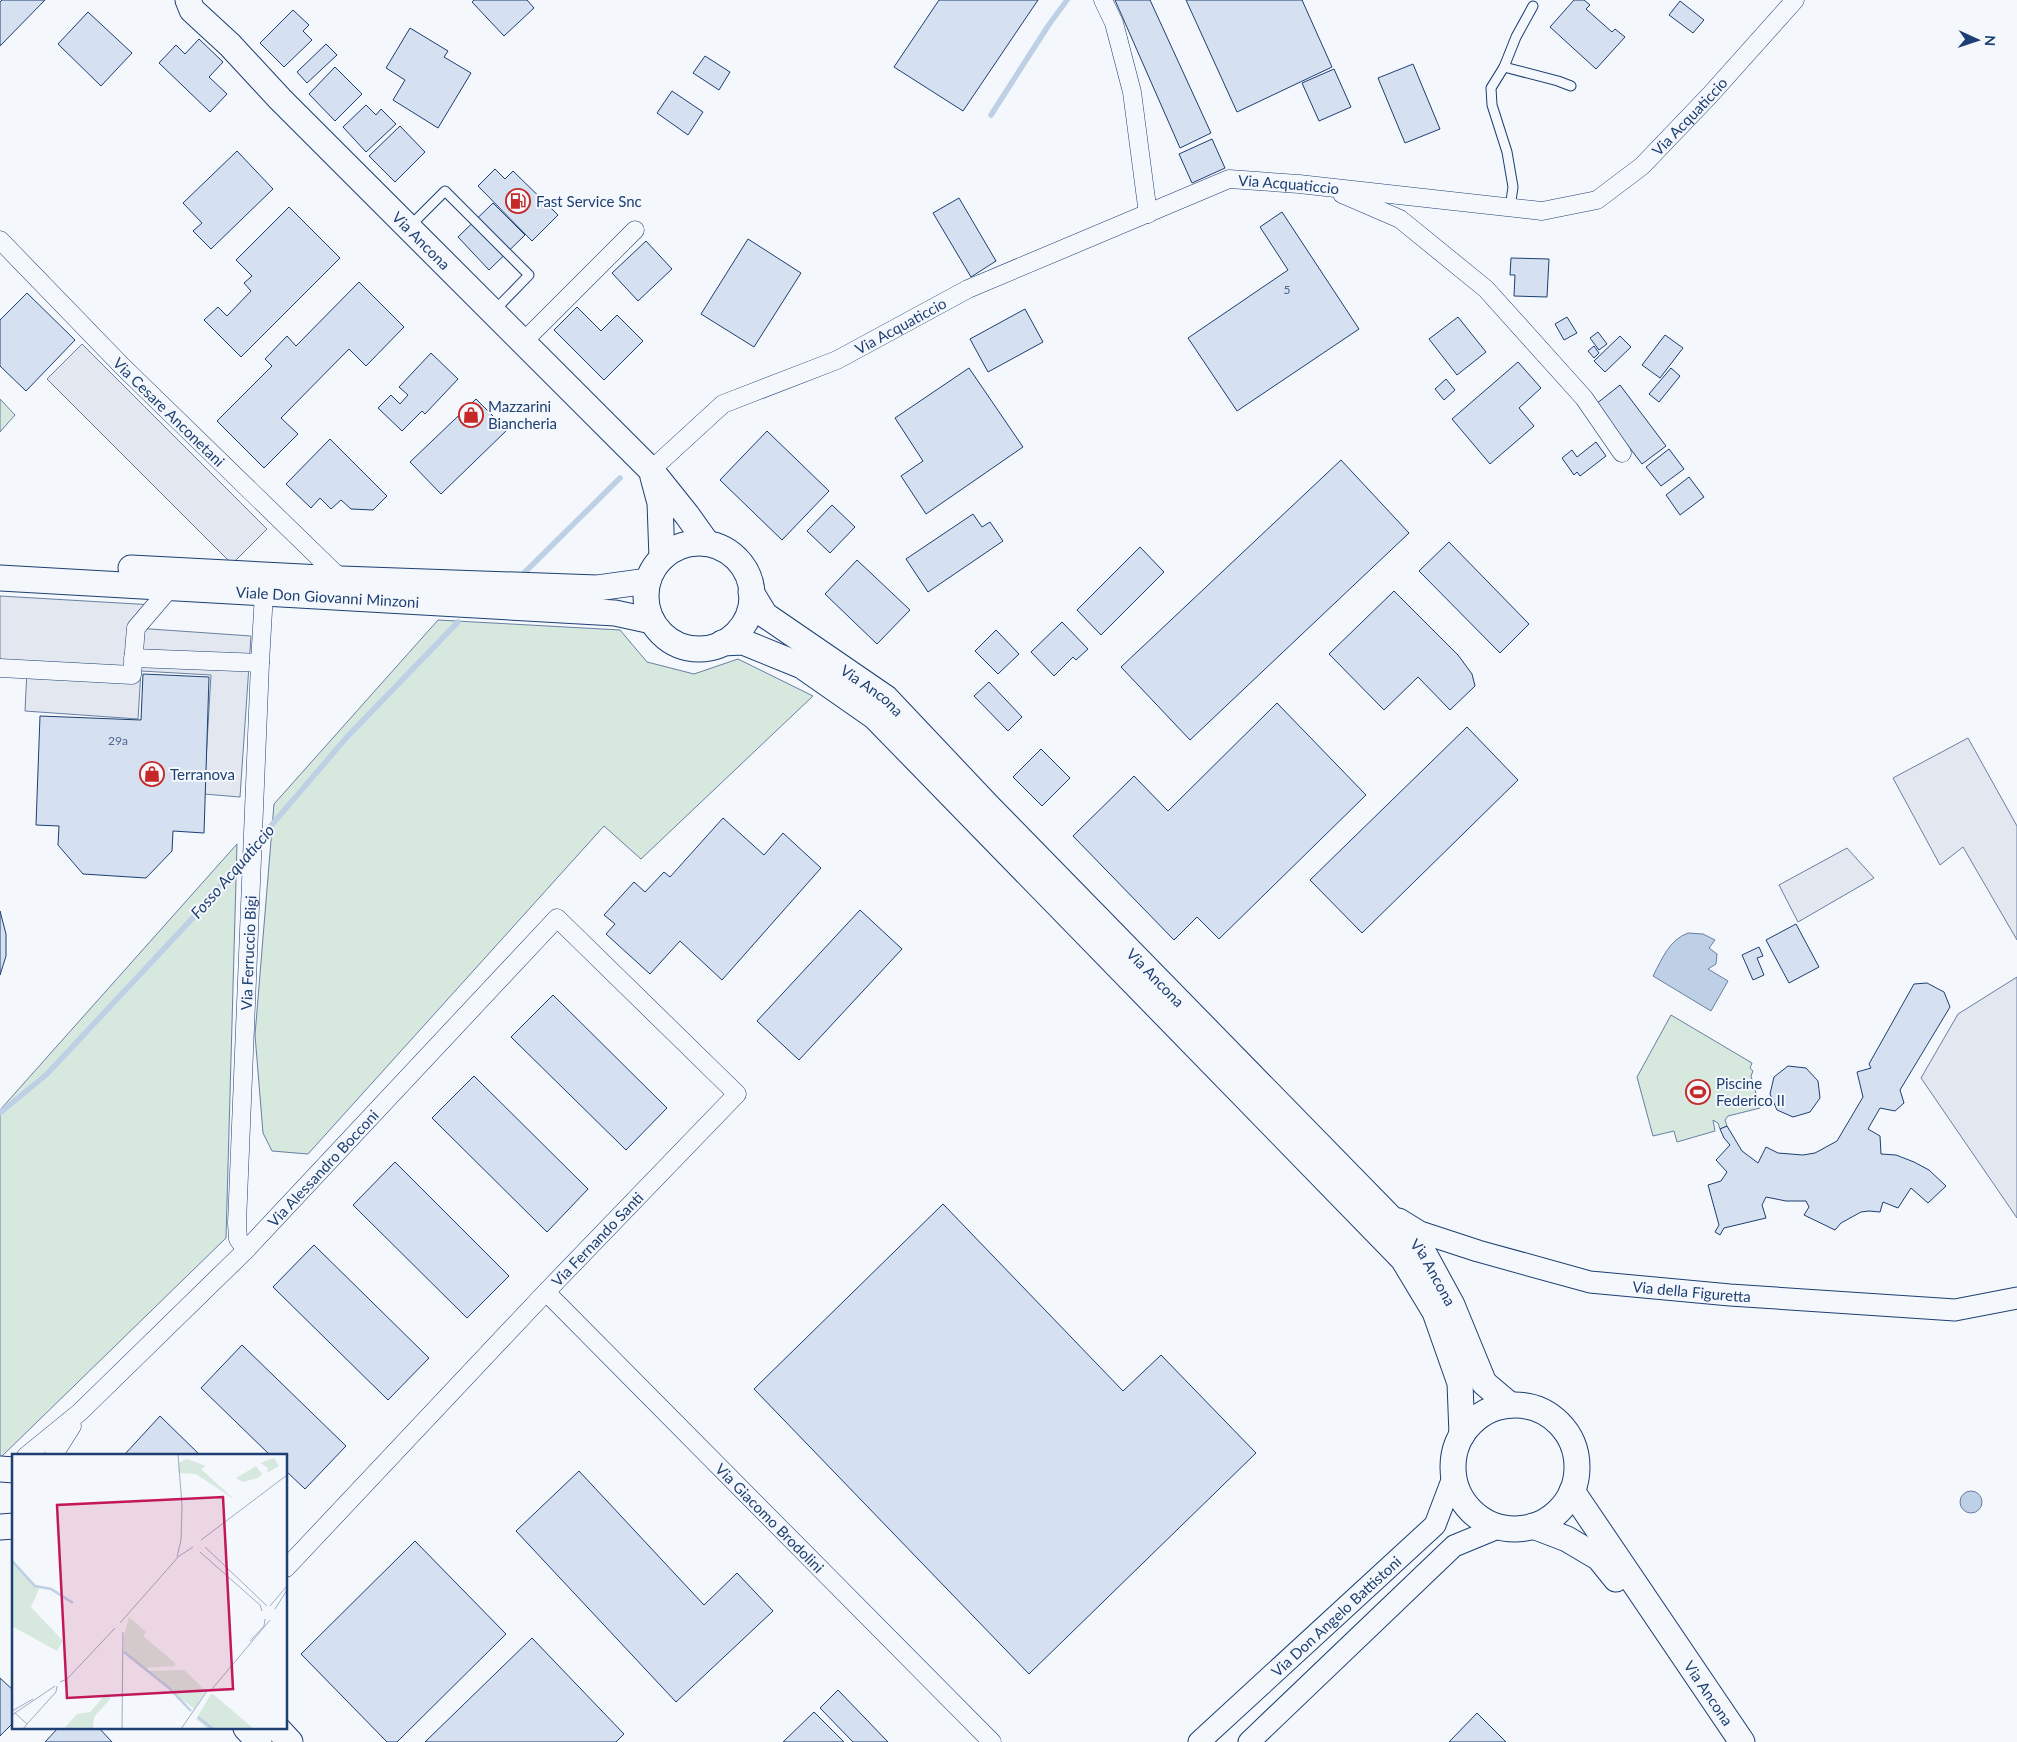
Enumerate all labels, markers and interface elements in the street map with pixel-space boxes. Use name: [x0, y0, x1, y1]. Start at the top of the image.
north arrow: [1952, 15, 2002, 65]
text: N: [1982, 35, 1999, 47]
street label: Via Acquaticcio: [1648, 73, 1731, 159]
street label: Via Acquaticcio: [1238, 171, 1340, 197]
fuel station icon: Fast Service Snc: [505, 188, 531, 214]
place label: Fast Service Snc: [536, 192, 642, 210]
street label: Via Ancona: [389, 208, 454, 273]
house number: 5: [1284, 282, 1291, 297]
street label: Via Acquaticcio: [852, 294, 949, 358]
street label: Via Cesare Anconetani: [110, 354, 228, 470]
place label: Mazzarini Biancheria: [488, 397, 557, 432]
shop icon: Mazzarini Biancheria: [458, 402, 484, 428]
street label: Viale Don Giovanni Minzoni: [235, 582, 420, 611]
street label: Via Ancona: [837, 661, 907, 720]
house number: 29a: [108, 733, 128, 748]
shop icon: Terranova: [139, 761, 165, 787]
place label: Terranova: [170, 765, 235, 783]
water label: Fosso Acquaticcio: [186, 820, 278, 922]
street label: Via Ferruccio Bigi: [237, 895, 259, 1011]
street label: Via Ancona: [1123, 945, 1188, 1010]
place label: Piscine Federico II: [1716, 1074, 1785, 1109]
sports icon: Piscine Federico II: [1685, 1079, 1711, 1105]
street label: Via Alessandro Bocconi: [264, 1106, 382, 1230]
street label: Via Fernando Santi: [547, 1188, 647, 1290]
street label: Via Ancona: [1407, 1235, 1460, 1309]
street label: Via della Figuretta: [1632, 1277, 1751, 1305]
inset map: [12, 1454, 288, 1730]
street label: Via Giacomo Brodolini: [712, 1459, 828, 1576]
street label: Via Don Angelo Battistoni: [1267, 1552, 1405, 1680]
street label: Via Ancona: [1680, 1657, 1737, 1729]

